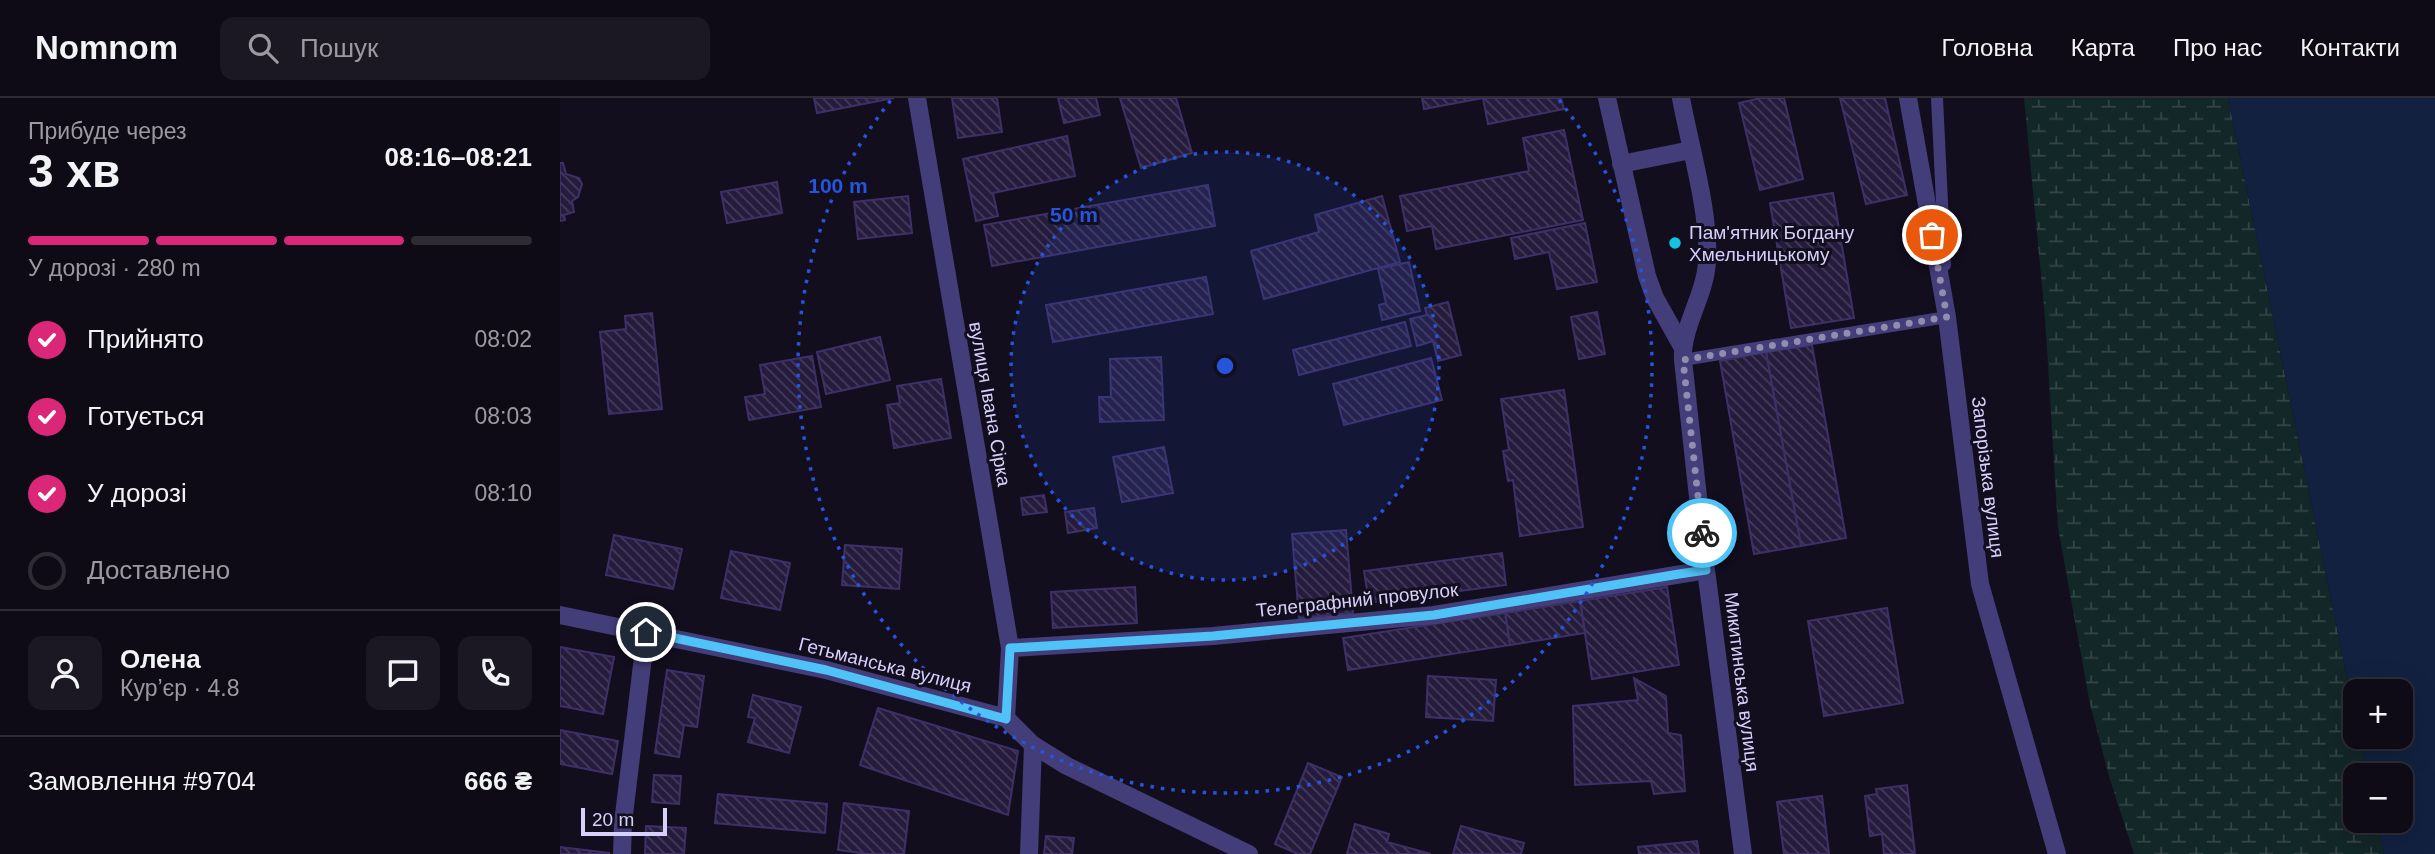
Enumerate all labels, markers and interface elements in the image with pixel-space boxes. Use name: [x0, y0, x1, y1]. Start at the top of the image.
search box: [220, 17, 710, 80]
text: Nomnom: [35, 29, 178, 66]
icon: search: [244, 29, 282, 67]
text: Пошук: [300, 33, 378, 63]
text: Головна: [1942, 34, 2033, 61]
text: Карта: [2071, 34, 2135, 61]
text: Про нас: [2173, 34, 2262, 61]
text: Контакти: [2300, 34, 2400, 61]
text: Прибуде через: [28, 118, 187, 144]
text: 08:16–08:21: [385, 142, 532, 172]
text: 3 хв: [28, 145, 120, 197]
text: 100 m: [808, 174, 868, 197]
text: 50 m: [1050, 203, 1098, 226]
pin: [1902, 205, 1962, 265]
icon: bag: [1913, 216, 1951, 254]
place label: Пам'ятник Богдану Хмельницькому: [1689, 222, 1855, 265]
marker: Пам'ятник Богдану Хмельницькому: [1667, 235, 1683, 251]
text: У дорозі · 280 m: [28, 255, 201, 281]
street label: вулиця Івана Сірка: [965, 320, 1015, 488]
icon: check: [28, 321, 66, 359]
text: Прийнято: [87, 324, 204, 354]
text: 08:02: [474, 326, 532, 352]
centre of rings: [1213, 354, 1237, 378]
street label: Запорізька вулиця: [1968, 395, 2008, 559]
icon: check: [28, 398, 66, 436]
text: Готується: [87, 401, 204, 431]
text: 08:03: [474, 403, 532, 429]
icon: check: [28, 475, 66, 513]
text: У дорозі: [87, 478, 187, 508]
text: 08:10: [474, 480, 532, 506]
courier: [1667, 498, 1737, 568]
icon: bike: [1683, 514, 1721, 552]
text: Доставлено: [87, 555, 230, 585]
street label: Телеграфний провулок: [1255, 579, 1460, 621]
street label: Микитинська вулиця: [1721, 591, 1763, 773]
pin: [616, 602, 676, 662]
icon: home: [627, 613, 665, 651]
street label: Гетьманська вулиця: [796, 633, 974, 697]
button: person: [28, 636, 102, 710]
button: chat: [366, 636, 440, 710]
button: phone: [458, 636, 532, 710]
text: Олена: [120, 644, 201, 674]
text: Кур’єр · 4.8: [120, 675, 239, 701]
map controls: [2343, 679, 2413, 833]
button: +: [2343, 679, 2413, 749]
button: −: [2343, 763, 2413, 833]
text: Замовлення #9704: [28, 766, 256, 796]
text: 666 ₴: [464, 766, 532, 796]
scale bar: [581, 805, 667, 837]
text: 20 m: [592, 809, 634, 830]

